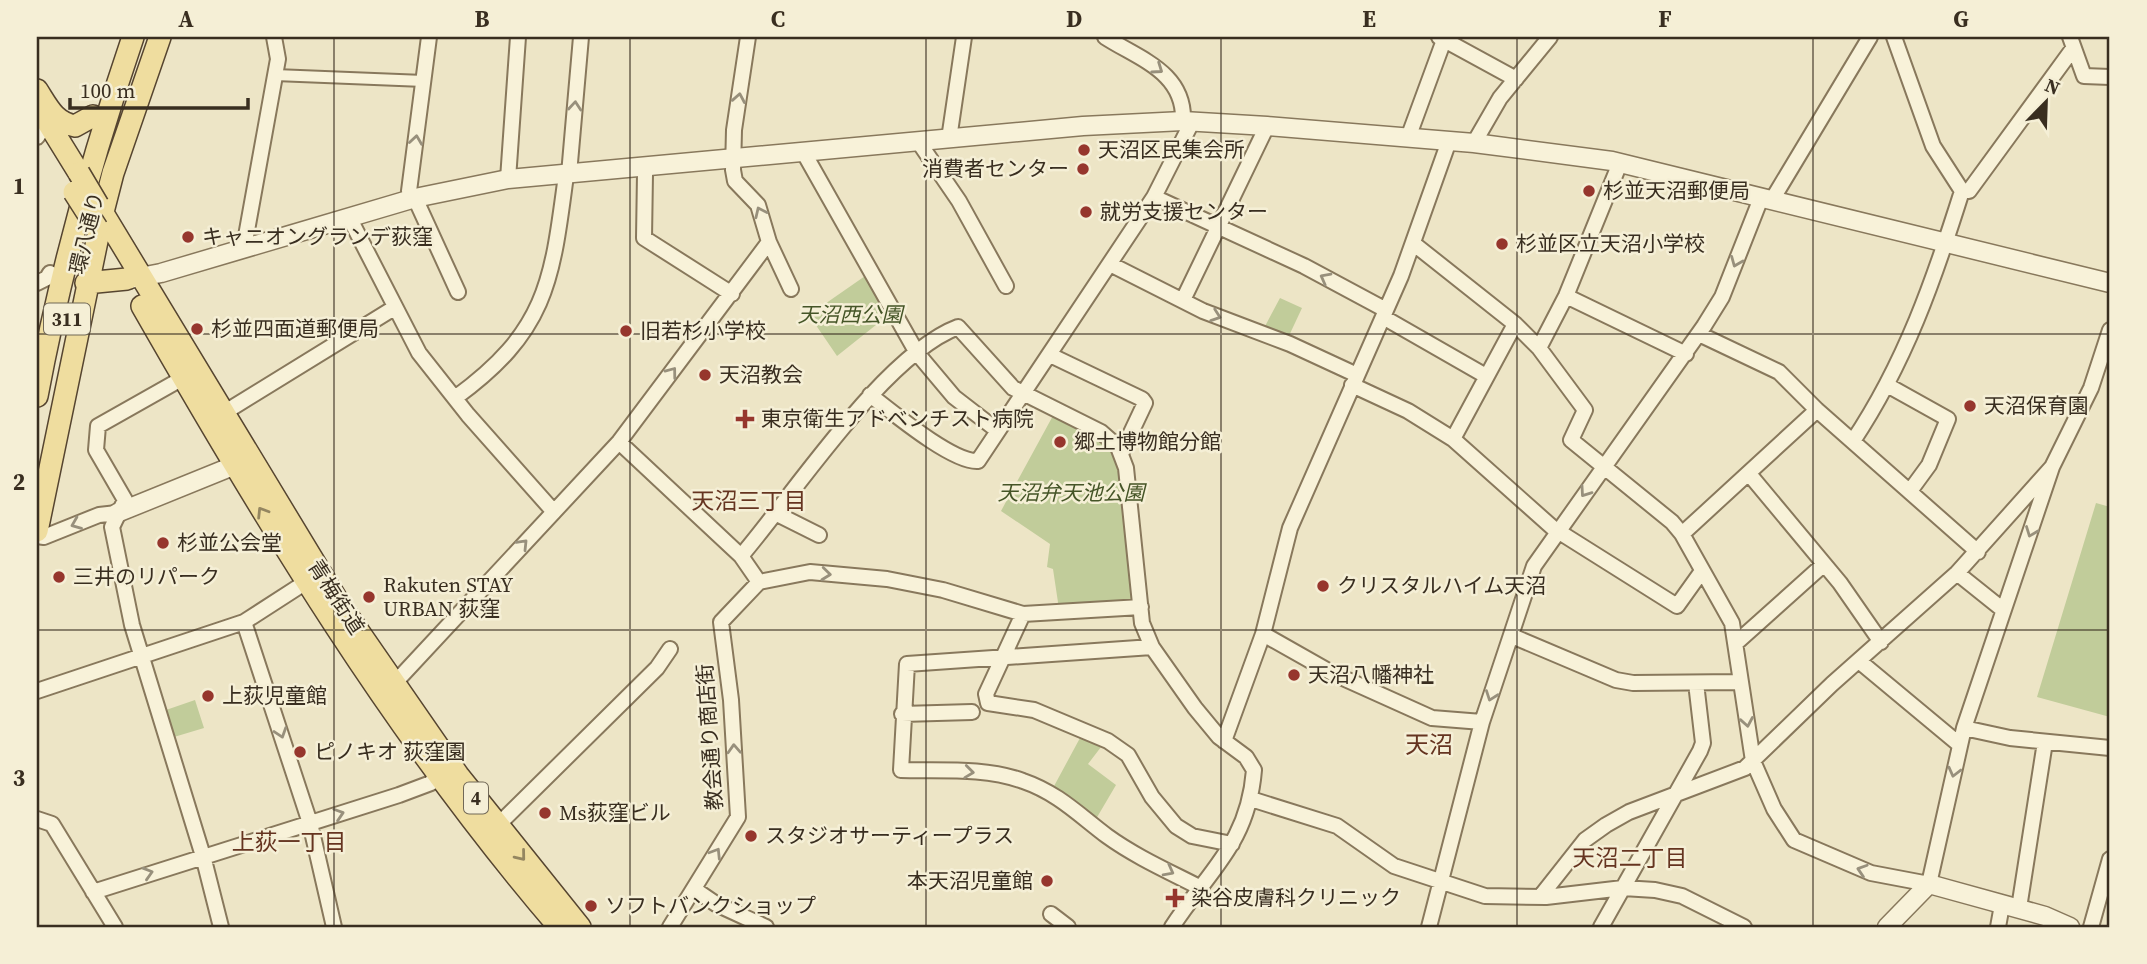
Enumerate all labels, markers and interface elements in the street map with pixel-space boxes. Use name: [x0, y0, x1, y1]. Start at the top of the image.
text: A: [178, 3, 194, 35]
text: B: [475, 3, 490, 35]
text: C: [771, 3, 785, 35]
text: D: [1066, 3, 1082, 35]
text: E: [1362, 3, 1376, 35]
text: F: [1658, 3, 1672, 35]
text: G: [1953, 3, 1969, 35]
one-way arrow: [1150, 61, 1163, 73]
scale bar: [70, 66, 248, 110]
north arrow: [2010, 66, 2080, 136]
text: N: [2041, 72, 2064, 101]
text: 100 m: [80, 76, 135, 105]
one-way arrow: [731, 92, 746, 104]
one-way arrow: [567, 100, 582, 111]
one-way arrow: [408, 135, 423, 146]
place label: 天沼区民集会所: [1098, 135, 1245, 164]
marker: 天沼区民集会所: [1076, 142, 1092, 158]
place label: 消費者センター: [922, 154, 1069, 183]
marker: 消費者センター: [1075, 161, 1091, 177]
text: 1: [13, 170, 25, 202]
place label: 杉並天沼郵便局: [1603, 176, 1750, 205]
marker: 杉並天沼郵便局: [1581, 183, 1597, 199]
street label: 環八通り: [62, 189, 111, 277]
place label: 就労支援センター: [1100, 197, 1268, 226]
marker: 就労支援センター: [1078, 204, 1094, 220]
one-way arrow: [754, 207, 768, 219]
place label: キャニオングランデ荻窪: [202, 222, 433, 251]
marker: キャニオングランデ荻窪: [180, 229, 196, 245]
place label: 杉並区立天沼小学校: [1516, 229, 1705, 258]
marker: 杉並区立天沼小学校: [1494, 236, 1510, 252]
one-way arrow: [1731, 255, 1745, 267]
one-way arrow: [1320, 273, 1333, 286]
park label: 天沼西公園: [798, 300, 905, 329]
road number: 311: [44, 304, 90, 334]
one-way arrow: [1209, 308, 1221, 322]
place label: 杉並四面道郵便局: [211, 314, 379, 343]
place label: 旧若杉小学校: [640, 316, 766, 345]
marker: 杉並四面道郵便局: [189, 321, 205, 337]
marker: 旧若杉小学校: [618, 323, 634, 339]
place label: 天沼教会: [719, 360, 803, 389]
one-way arrow: [663, 367, 676, 380]
marker: 天沼教会: [697, 367, 713, 383]
place label: 天沼保育園: [1984, 391, 2089, 420]
marker: 天沼保育園: [1962, 398, 1978, 414]
place label: 東京衛生アドベンチスト病院: [761, 404, 1034, 433]
marker: 東京衛生アドベンチスト病院: [735, 409, 755, 429]
place label: 郷土博物館分館: [1074, 427, 1221, 456]
marker: 郷土博物館分館: [1052, 434, 1068, 450]
text: 2: [13, 466, 25, 498]
park label: 天沼弁天池公園: [998, 478, 1147, 507]
one-way arrow: [1581, 484, 1593, 497]
district label: 天沼三丁目: [692, 485, 807, 517]
one-way arrow: [257, 506, 270, 519]
one-way arrow: [71, 516, 83, 530]
one-way arrow: [2025, 525, 2039, 537]
place label: 杉並公会堂: [177, 528, 282, 557]
marker: 杉並公会堂: [155, 535, 171, 551]
one-way arrow: [515, 539, 528, 552]
street label: 青梅街道: [301, 554, 371, 640]
place label: 三井のリパーク: [73, 562, 220, 591]
one-way arrow: [820, 566, 832, 581]
marker: 三井のリパーク: [51, 569, 67, 585]
place label: Rakuten STAY URBAN 荻窪: [383, 570, 514, 623]
place label: クリスタルハイム天沼: [1337, 571, 1546, 600]
marker: クリスタルハイム天沼: [1315, 578, 1331, 594]
marker: Rakuten STAY URBAN 荻窪: [361, 589, 377, 605]
place label: 天沼八幡神社: [1308, 660, 1434, 689]
street label: 教会通り商店街: [690, 663, 729, 811]
marker: 天沼八幡神社: [1286, 667, 1302, 683]
place label: 上荻児童館: [222, 681, 327, 710]
marker: 上荻児童館: [200, 688, 216, 704]
one-way arrow: [1485, 690, 1499, 702]
one-way arrow: [1739, 716, 1754, 728]
one-way arrow: [273, 727, 287, 739]
district label: 天沼: [1405, 728, 1453, 761]
place label: ピノキオ 荻窪園: [314, 737, 466, 766]
one-way arrow: [727, 743, 742, 754]
marker: ピノキオ 荻窪園: [292, 744, 308, 760]
text: 3: [13, 762, 25, 794]
one-way arrow: [963, 764, 975, 779]
one-way arrow: [1948, 766, 1962, 778]
road number: 4: [464, 782, 488, 814]
place label: Ms荻窪ビル: [559, 798, 671, 827]
marker: Ms荻窪ビル: [537, 805, 553, 821]
one-way arrow: [332, 808, 345, 822]
place label: スタジオサーティープラス: [765, 821, 1014, 850]
district label: 上荻一丁目: [232, 826, 347, 858]
marker: スタジオサーティープラス: [743, 828, 759, 844]
district label: 天沼二丁目: [1573, 842, 1688, 874]
one-way arrow: [707, 848, 720, 861]
one-way arrow: [513, 849, 526, 861]
one-way arrow: [1162, 863, 1174, 876]
one-way arrow: [1856, 864, 1869, 878]
one-way arrow: [141, 866, 153, 881]
place label: 本天沼児童館: [907, 866, 1033, 895]
marker: 本天沼児童館: [1039, 873, 1055, 889]
place label: 染谷皮膚科クリニック: [1191, 883, 1401, 912]
marker: 染谷皮膚科クリニック: [1165, 888, 1185, 908]
place label: ソフトバンクショップ: [605, 891, 816, 920]
marker: ソフトバンクショップ: [583, 898, 599, 914]

